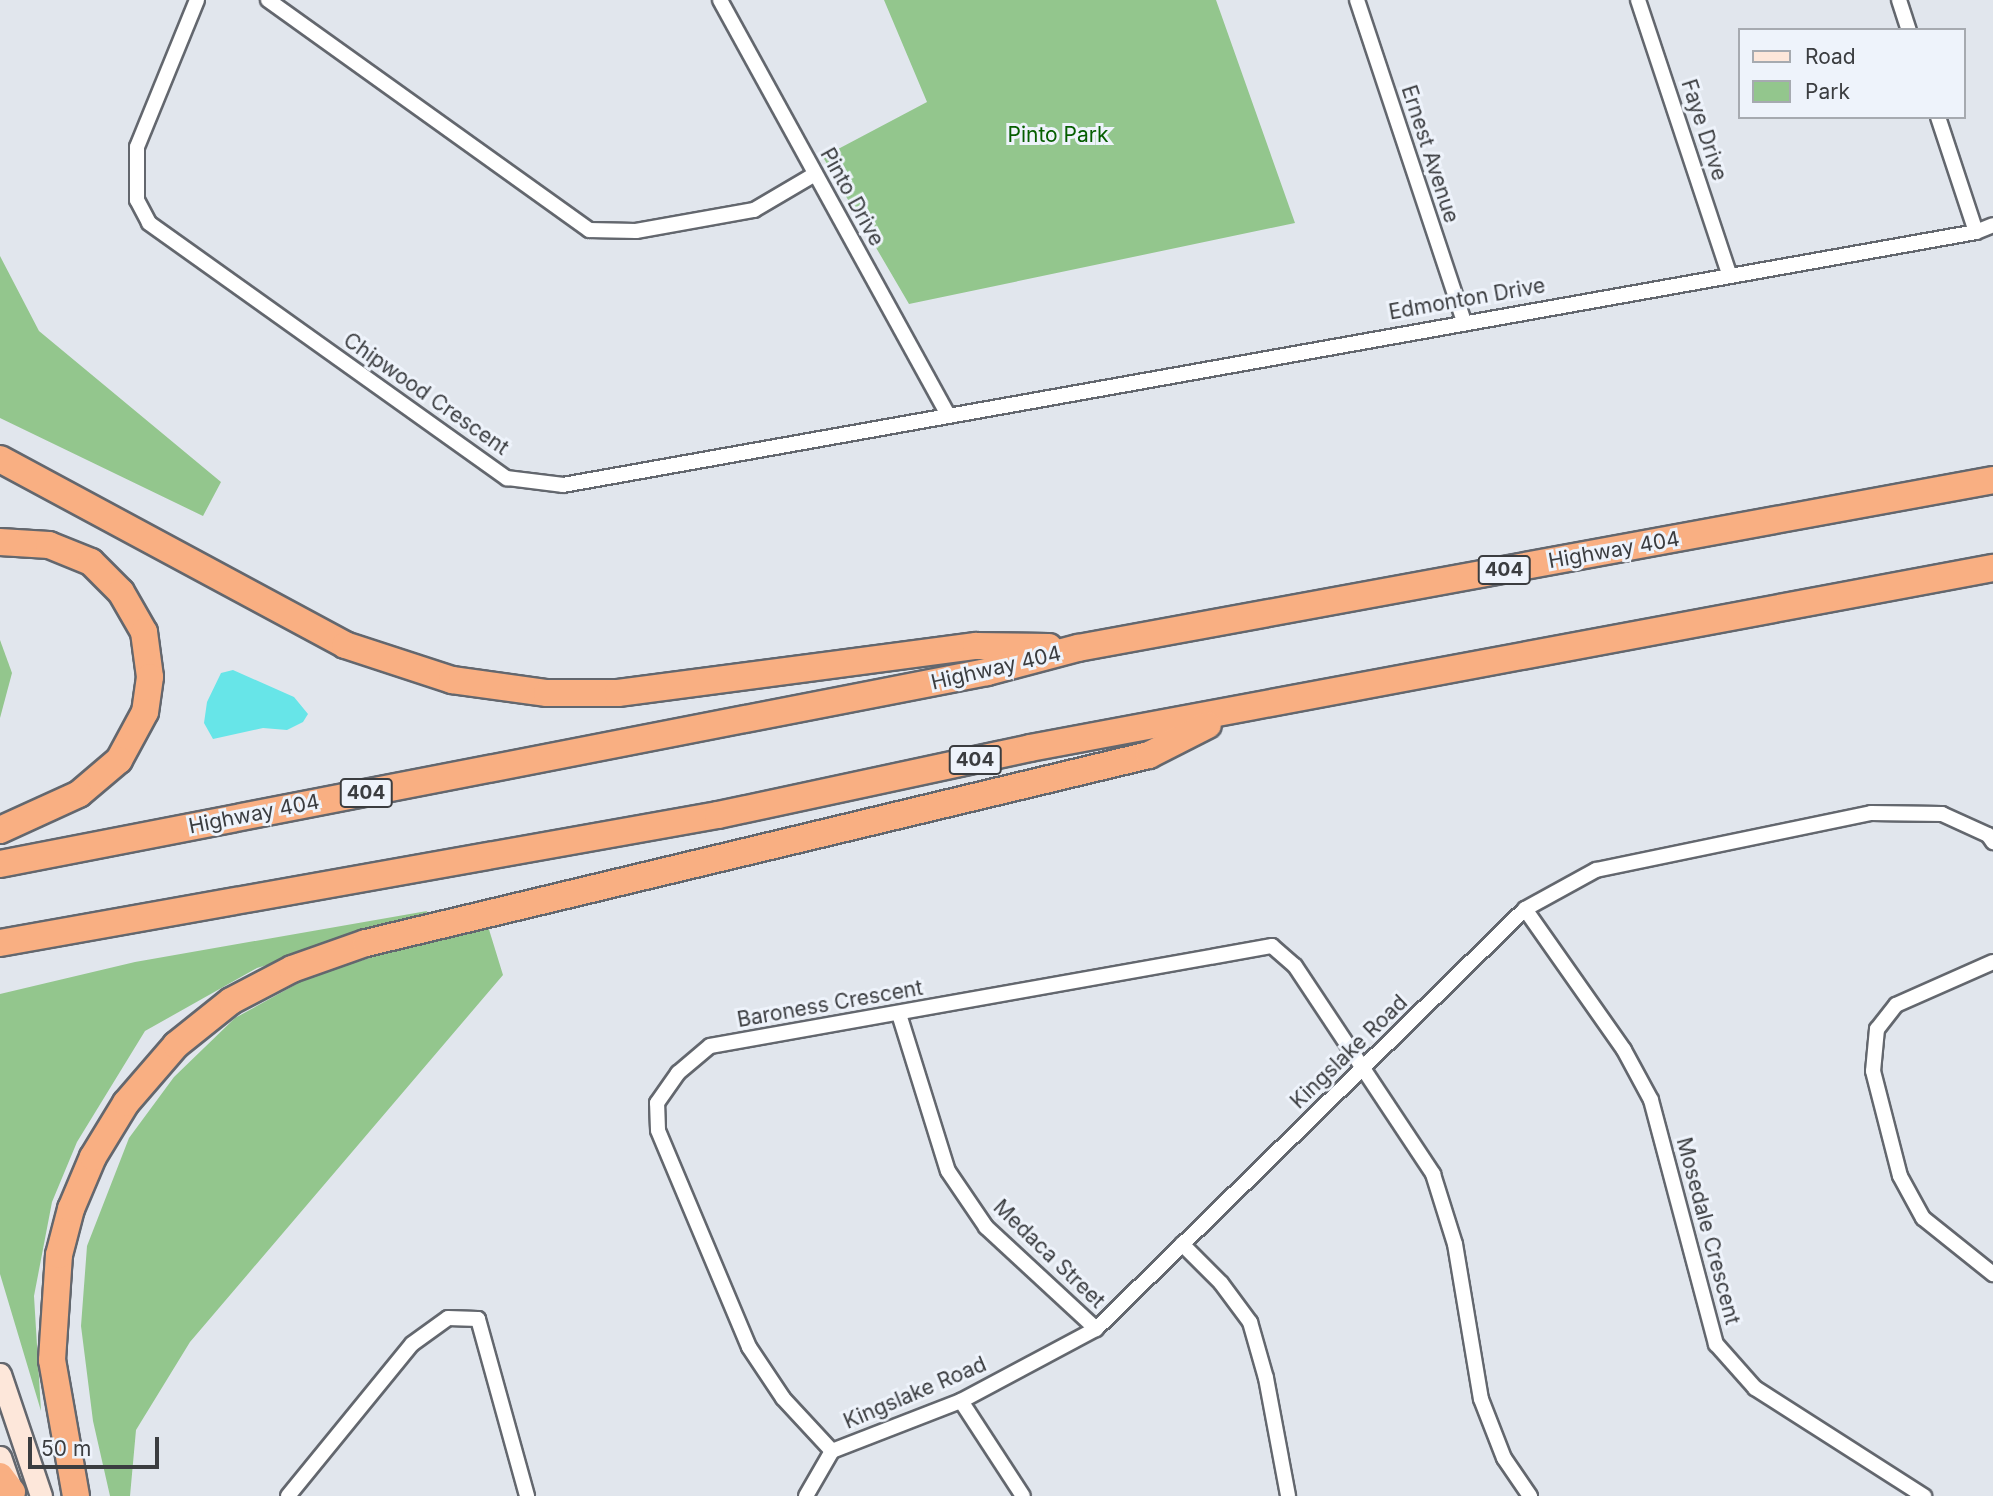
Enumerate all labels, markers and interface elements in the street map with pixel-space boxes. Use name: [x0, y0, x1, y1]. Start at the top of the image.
legend: [1738, 28, 1965, 119]
text: Road: [1805, 44, 1856, 69]
street label: Faye Drive: [1676, 76, 1732, 184]
text: Park: [1805, 79, 1850, 104]
street label: Ernest Avenue: [1396, 82, 1464, 226]
park label: Pinto Park: [1007, 122, 1109, 148]
street label: Pinto Drive: [815, 144, 889, 250]
street label: Edmonton Drive: [1387, 273, 1547, 325]
street label: Chipwood Crescent: [339, 328, 513, 460]
street label: Highway 404: [1546, 526, 1682, 574]
road number: 404: [1476, 554, 1532, 586]
street label: Highway 404: [928, 641, 1064, 695]
road number: 404: [947, 744, 1003, 776]
road number: 404: [338, 778, 394, 808]
street label: Highway 404: [186, 789, 322, 839]
street label: Baroness Crescent: [735, 975, 925, 1033]
street label: Kingslake Road: [1285, 990, 1413, 1114]
street label: Mosedale Crescent: [1671, 1135, 1745, 1327]
street label: Medaca Street: [988, 1195, 1110, 1313]
street label: Kingslake Road: [840, 1352, 990, 1434]
scale bar: [32, 1422, 163, 1466]
text: 50 m: [41, 1436, 91, 1461]

